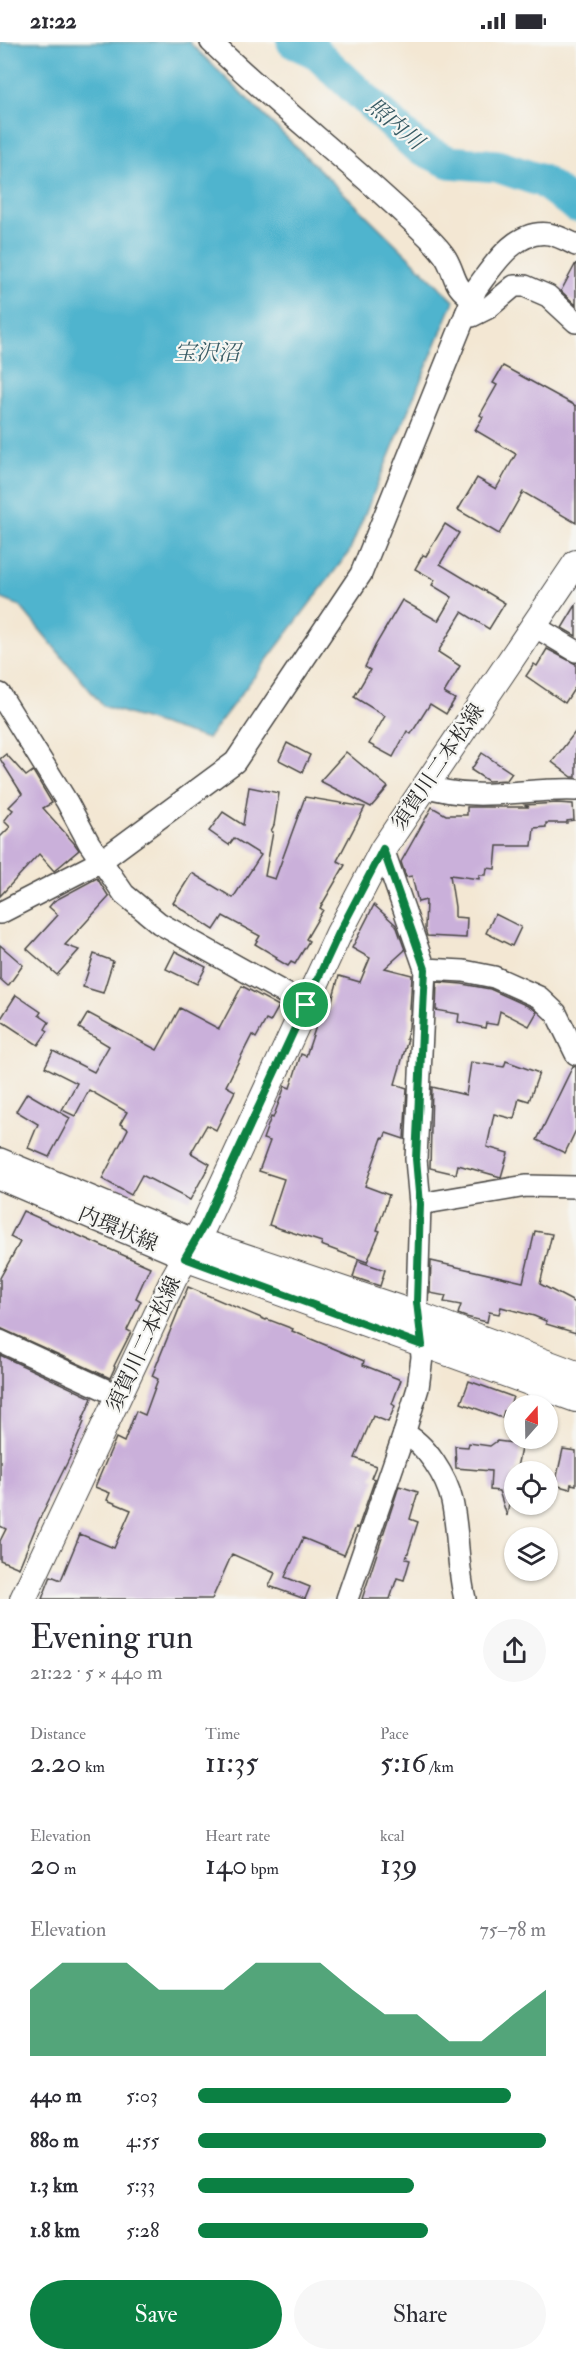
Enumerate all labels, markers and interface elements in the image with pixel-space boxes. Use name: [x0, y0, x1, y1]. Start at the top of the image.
text: 21:22: [30, 7, 77, 35]
water label: 照内川: [361, 92, 431, 157]
water label: 宝沢沼: [174, 339, 244, 367]
street label: 須賀川二本松線: [386, 699, 490, 835]
pin: [280, 979, 331, 1030]
icon: arrive: [289, 988, 322, 1021]
street label: 内環状線: [74, 1200, 162, 1258]
street label: 須賀川二本松線: [101, 1272, 187, 1416]
north arrow: [504, 1395, 558, 1449]
map controls: [504, 1395, 558, 1581]
button: locate: [504, 1461, 558, 1515]
button: layers: [504, 1527, 558, 1581]
text: Evening run: [30, 1617, 193, 1658]
button: share: [483, 1619, 546, 1682]
text: 21:22 · 5 × 440 m: [30, 1660, 162, 1685]
text: Distance: [30, 1724, 86, 1744]
text: Time: [205, 1724, 240, 1744]
text: Pace: [380, 1724, 409, 1744]
text: 2.20: [30, 1744, 82, 1781]
text: 11:35: [205, 1744, 259, 1781]
text: 5:16: [380, 1744, 426, 1781]
text: km: [82, 1757, 105, 1777]
text: /km: [426, 1757, 454, 1777]
text: Elevation: [30, 1826, 91, 1846]
text: Heart rate: [205, 1826, 270, 1846]
text: kcal: [380, 1826, 405, 1846]
text: 20: [30, 1846, 61, 1883]
text: 140: [205, 1846, 247, 1883]
text: 139: [380, 1846, 418, 1883]
text: m: [61, 1859, 76, 1879]
text: bpm: [247, 1859, 279, 1879]
text: Elevation: [30, 1917, 106, 1942]
text: 75–78 m: [480, 1917, 546, 1942]
text: 440 m: [30, 2083, 82, 2108]
text: 5:03: [126, 2083, 158, 2108]
text: 880 m: [30, 2128, 79, 2153]
text: 4:55: [126, 2128, 159, 2153]
text: 1.3 km: [30, 2173, 78, 2198]
text: 5:33: [126, 2173, 155, 2198]
text: 1.8 km: [30, 2218, 80, 2243]
text: 5:28: [126, 2218, 159, 2243]
button: Save: [30, 2280, 282, 2349]
button: Share: [294, 2280, 546, 2349]

